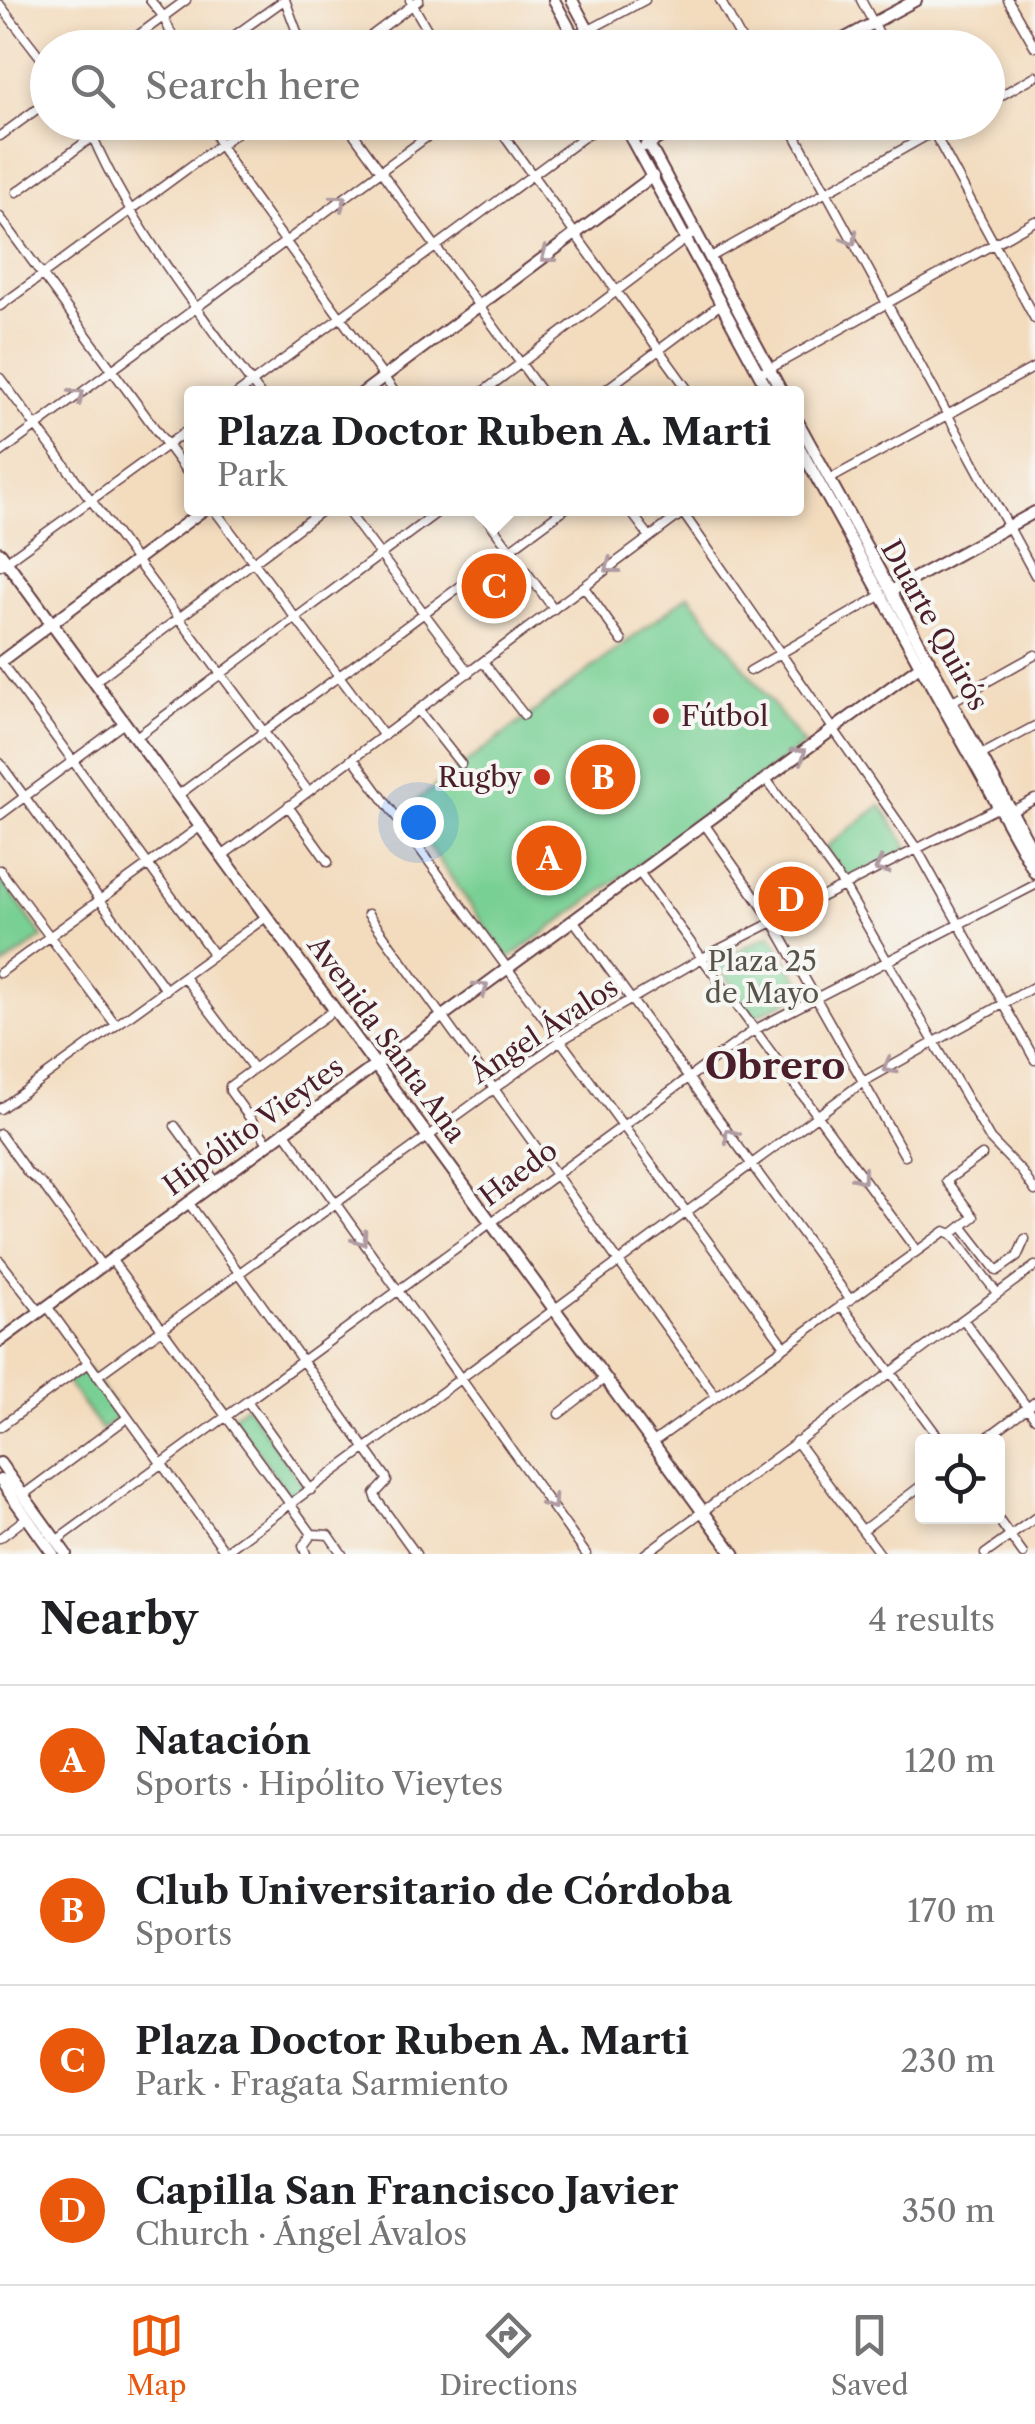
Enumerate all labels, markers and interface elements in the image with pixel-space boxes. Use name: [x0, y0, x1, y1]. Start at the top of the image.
search box: [30, 30, 1005, 140]
icon: search: [65, 58, 120, 113]
text: Search here: [145, 62, 360, 109]
one-way arrow: [328, 195, 347, 214]
one-way arrow: [839, 228, 859, 246]
one-way arrow: [540, 244, 558, 261]
popup: [184, 386, 804, 516]
one-way arrow: [67, 389, 85, 406]
text: Plaza Doctor Ruben A. Marti: [217, 408, 771, 455]
text: Park: [217, 455, 286, 494]
street label: Duarte Quirós: [874, 534, 996, 716]
pin: C: [462, 548, 526, 624]
one-way arrow: [604, 555, 622, 572]
place label: Fútbol: [681, 699, 768, 733]
marker: Fútbol: [650, 705, 672, 727]
pin: B: [570, 740, 636, 814]
one-way arrow: [789, 749, 807, 766]
place label: Rugby: [438, 760, 522, 794]
marker: Rugby: [531, 766, 553, 788]
your location: [393, 797, 444, 848]
pin: A: [516, 820, 582, 896]
one-way arrow: [873, 855, 891, 874]
pin: D: [758, 862, 824, 936]
street label: Avenida Santa Ana: [300, 928, 473, 1149]
park label: Plaza 25 de Mayo: [705, 944, 819, 1010]
street label: Ángel Ávalos: [463, 970, 624, 1091]
one-way arrow: [471, 982, 489, 1000]
district label: Obrero: [705, 1042, 845, 1089]
street label: Hipólito Vieytes: [156, 1049, 350, 1203]
one-way arrow: [881, 1055, 899, 1075]
one-way arrow: [725, 1128, 742, 1146]
street label: Haedo: [472, 1133, 564, 1213]
one-way arrow: [850, 1166, 867, 1184]
one-way arrow: [349, 1228, 367, 1247]
map controls: [915, 1434, 1005, 1524]
button: locate: [915, 1434, 1005, 1524]
one-way arrow: [539, 1492, 557, 1511]
text: Nearby: [40, 1593, 198, 1645]
text: 4 results: [869, 1600, 995, 1639]
text: Natación: [135, 1717, 311, 1764]
text: A: [60, 1741, 85, 1780]
text: 120 m: [905, 1741, 995, 1780]
text: Sports · Hipólito Vieytes: [135, 1764, 503, 1803]
text: Club Universitario de Córdoba: [135, 1867, 732, 1914]
text: B: [61, 1891, 84, 1930]
text: 170 m: [907, 1891, 995, 1930]
text: Sports: [135, 1914, 232, 1953]
text: Plaza Doctor Ruben A. Marti: [135, 2017, 689, 2064]
text: C: [60, 2041, 85, 2080]
text: 230 m: [900, 2041, 995, 2080]
text: Park · Fragata Sarmiento: [135, 2064, 509, 2103]
text: Capilla San Francisco Javier: [135, 2167, 678, 2214]
text: D: [59, 2191, 86, 2230]
text: 350 m: [901, 2191, 995, 2230]
text: Church · Ángel Ávalos: [135, 2214, 467, 2253]
tab: Map: [126, 2308, 187, 2402]
tab: Directions: [439, 2308, 578, 2402]
tab: Saved: [831, 2308, 909, 2402]

